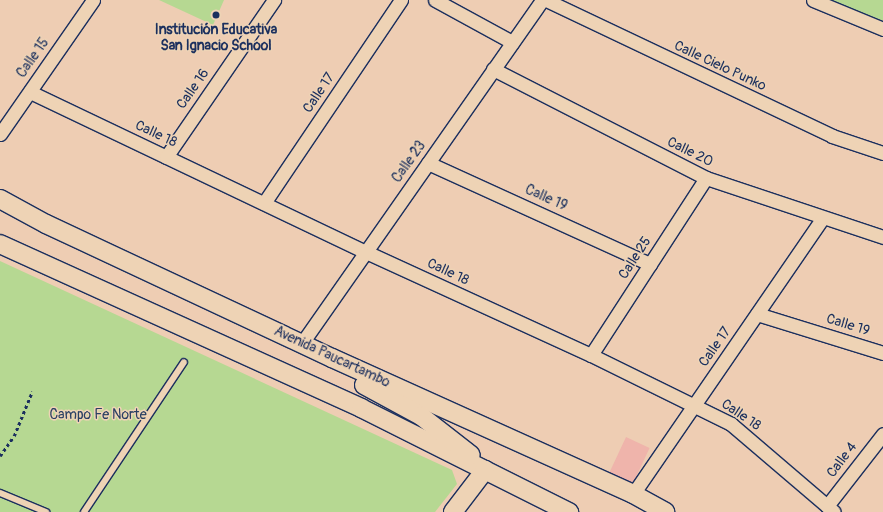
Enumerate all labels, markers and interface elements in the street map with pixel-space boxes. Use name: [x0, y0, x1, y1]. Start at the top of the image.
marker: Institución Educativa San Ignacio School: [211, 10, 221, 20]
place label: Institución Educativa San Ignacio School: [155, 22, 277, 54]
street label: Calle 15: [13, 35, 53, 81]
street label: Calle Cielo Punko: [671, 37, 769, 95]
street label: Calle 16: [173, 66, 213, 112]
street label: Calle 17: [300, 70, 338, 116]
street label: Calle 18: [132, 117, 180, 151]
street label: Calle 20: [664, 134, 716, 170]
street label: Calle 23: [389, 138, 429, 186]
street label: Calle 19: [522, 181, 570, 215]
street label: Calle 25: [615, 234, 655, 282]
street label: Calle 18: [424, 255, 472, 289]
street label: Calle 19: [824, 310, 872, 340]
street label: Avenida Paucartambo: [271, 323, 393, 391]
street label: Calle 17: [695, 324, 735, 370]
street label: Calle 18: [718, 396, 764, 434]
park label: Campo Fe Norte: [49, 407, 147, 423]
street label: Calle 4: [823, 439, 861, 481]

